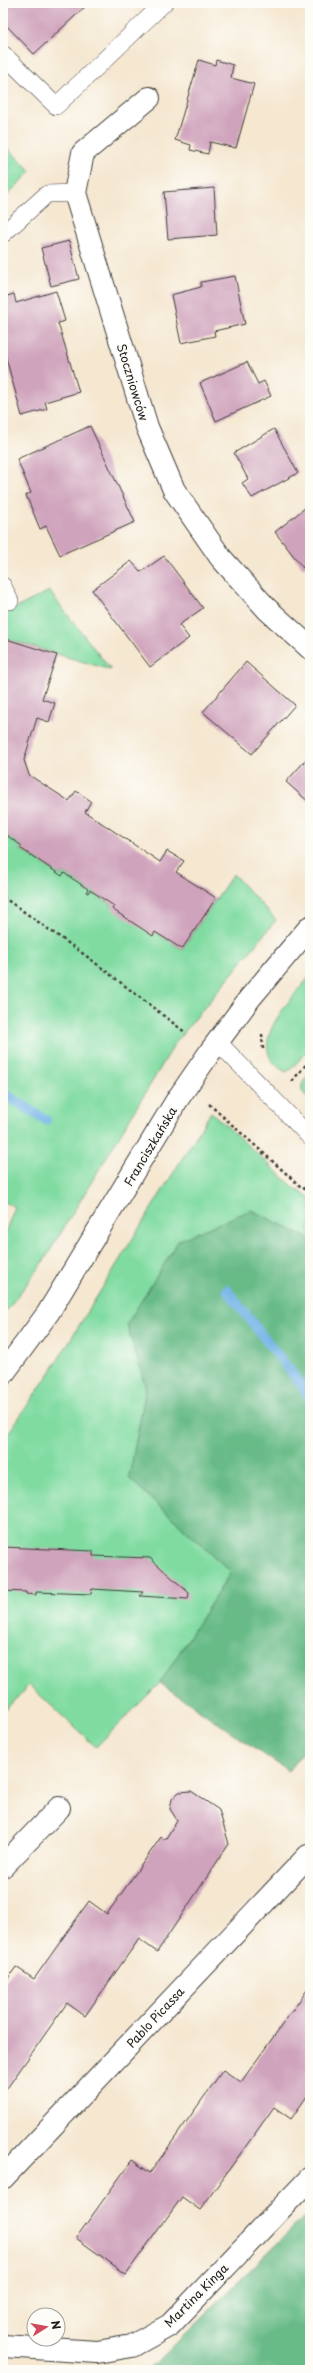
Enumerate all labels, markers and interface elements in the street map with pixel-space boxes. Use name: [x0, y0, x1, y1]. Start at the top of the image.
street label: Stoczniowców: [113, 341, 153, 423]
street label: Franciszkańska: [119, 1102, 181, 1189]
street label: Pablo Picassa: [122, 1982, 188, 2052]
street label: Martina Kinga: [160, 2259, 232, 2331]
north arrow: [26, 2307, 66, 2347]
text: N: [47, 2319, 66, 2331]

